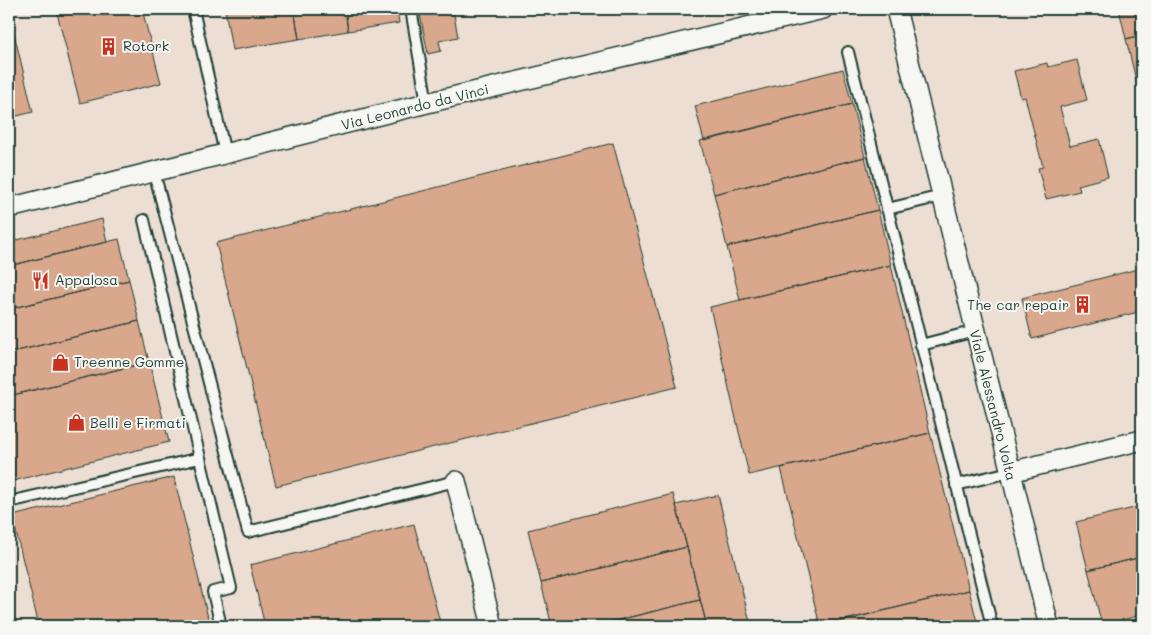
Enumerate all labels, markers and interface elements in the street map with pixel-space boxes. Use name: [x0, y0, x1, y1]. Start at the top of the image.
building icon: Rotork: [99, 36, 119, 56]
place label: Rotork: [123, 36, 169, 55]
street label: Via Leonardo da Vinci: [339, 79, 491, 134]
restaurant icon: Appalosa: [31, 270, 51, 290]
place label: Appalosa: [55, 270, 118, 289]
place label: The car repair: [967, 295, 1069, 314]
building icon: The car repair: [1073, 295, 1093, 315]
street label: Viale Alessandro Volta: [966, 327, 1021, 482]
shop icon: Treenne Gomme: [50, 352, 70, 372]
place label: Treenne Gomme: [74, 352, 184, 371]
shop icon: Belli e Firmati: [66, 413, 86, 433]
place label: Belli e Firmati: [90, 413, 186, 432]

